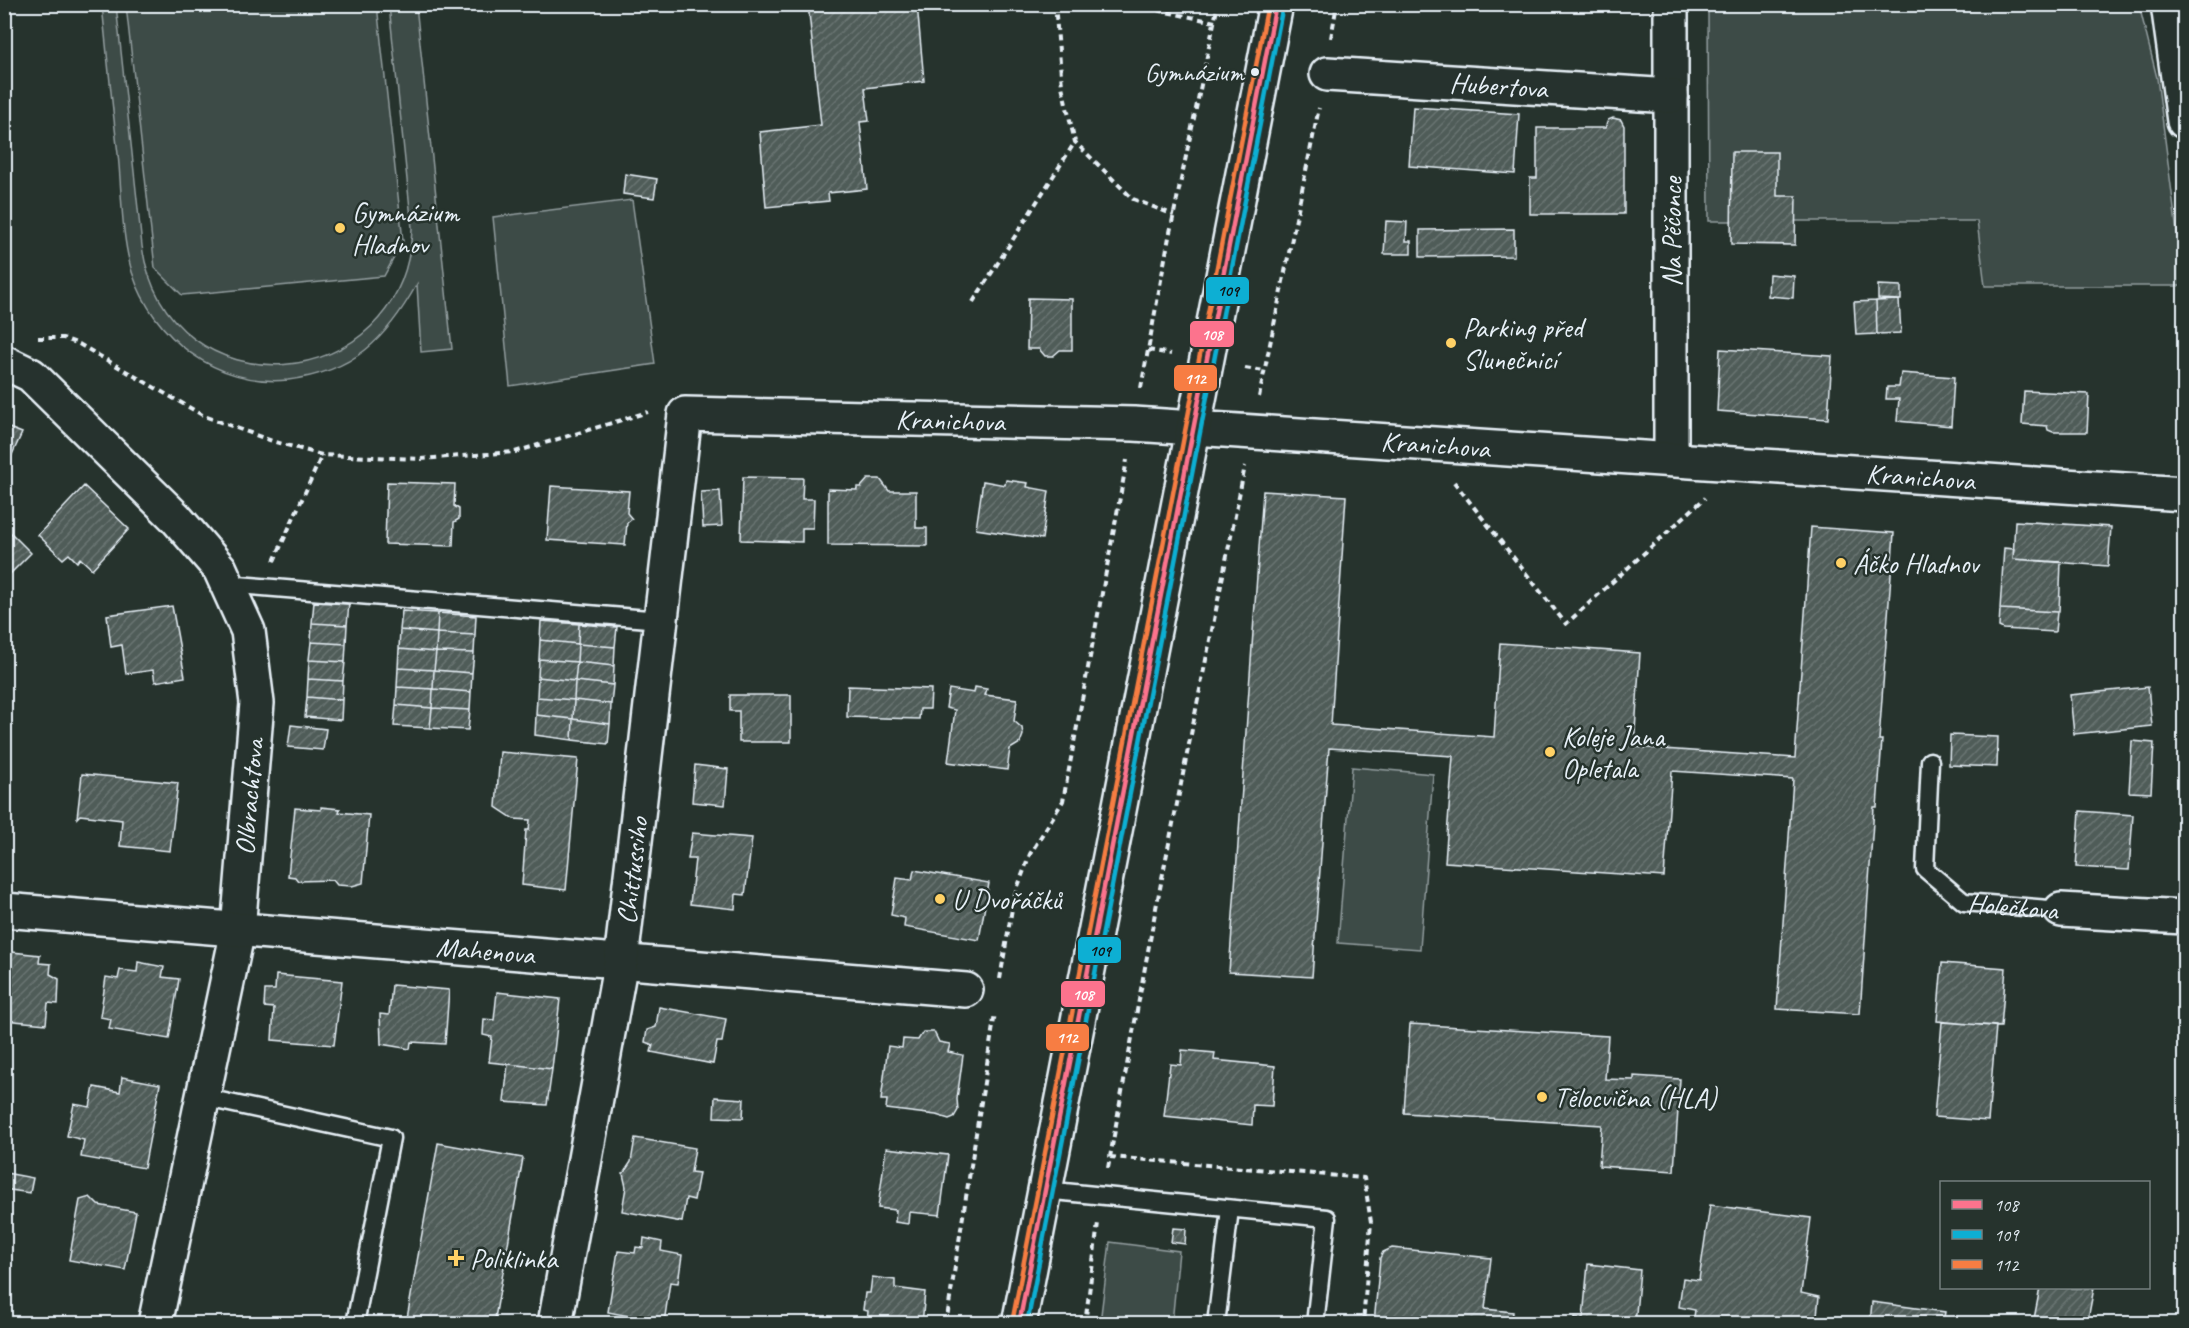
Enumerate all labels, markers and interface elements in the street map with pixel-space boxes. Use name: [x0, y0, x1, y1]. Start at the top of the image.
place label: Gymnázium: [1145, 56, 1246, 89]
street label: Hubertova: [1449, 64, 1550, 106]
marker: Gymnázium: [1249, 66, 1261, 78]
street label: Na Pěčonce: [1654, 175, 1689, 287]
place label: Gymnázium Hladnov: [352, 195, 461, 262]
marker: Gymnázium Hladnov: [333, 221, 347, 235]
line badge: 109: [1205, 276, 1250, 305]
text: 109: [1217, 281, 1241, 301]
place label: Parking před Slunečnicí: [1463, 310, 1587, 377]
line badge: 108: [1189, 320, 1235, 348]
text: 108: [1201, 325, 1225, 345]
marker: Parking před Slunečnicí: [1444, 336, 1458, 350]
line badge: 112: [1173, 364, 1218, 392]
text: 112: [1184, 369, 1208, 389]
street label: Kranichova: [895, 401, 1007, 439]
street label: Kranichova: [1380, 423, 1493, 465]
street label: Kranichova: [1865, 455, 1978, 498]
place label: Áčko Hladnov: [1853, 546, 1981, 581]
marker: Áčko Hladnov: [1834, 556, 1848, 570]
place label: Koleje Jana Opletala: [1562, 719, 1666, 786]
street label: Olbrachtova: [227, 735, 272, 856]
marker: Koleje Jana Opletala: [1543, 745, 1557, 759]
street label: Chittussiho: [608, 813, 655, 926]
place label: U Dvořáčků: [952, 882, 1063, 917]
street label: Holečkova: [1966, 885, 2061, 927]
marker: U Dvořáčků: [933, 892, 947, 906]
street label: Mahenova: [435, 929, 538, 972]
line badge: 109: [1077, 936, 1122, 964]
text: 109: [1089, 941, 1113, 961]
line badge: 108: [1060, 980, 1106, 1008]
text: 108: [1072, 985, 1096, 1005]
line badge: 112: [1045, 1023, 1090, 1052]
text: 112: [1056, 1028, 1080, 1048]
place label: Tělocvična (HLA): [1554, 1080, 1718, 1115]
marker: Tělocvična (HLA): [1535, 1090, 1549, 1104]
legend: [1940, 1181, 2150, 1289]
text: 108: [1994, 1194, 2020, 1216]
text: 109: [1994, 1224, 2020, 1246]
place label: Poliklinka: [470, 1241, 559, 1276]
marker: Poliklinka: [447, 1249, 465, 1267]
text: 112: [1994, 1254, 2020, 1276]

